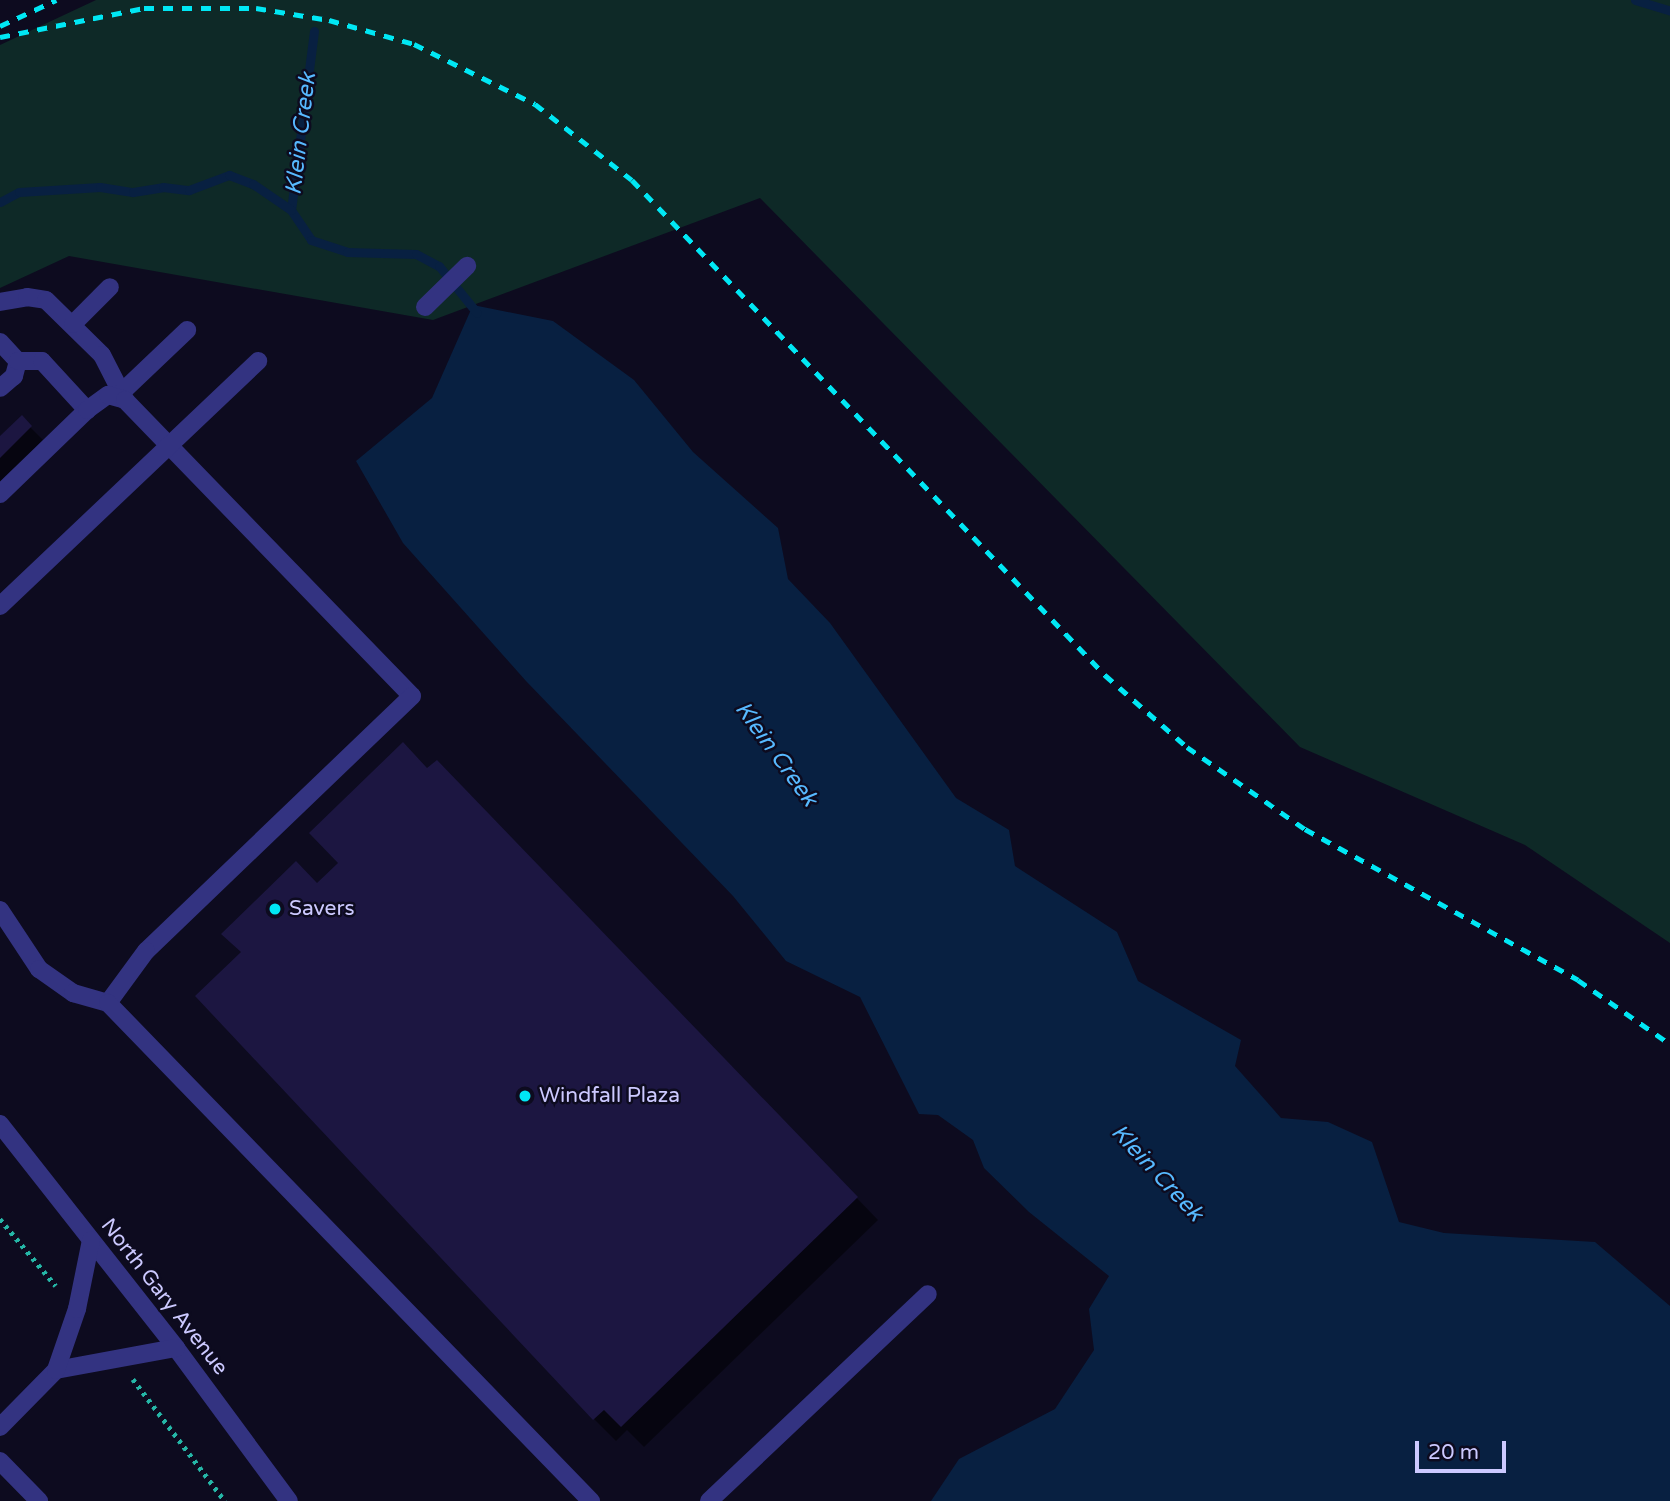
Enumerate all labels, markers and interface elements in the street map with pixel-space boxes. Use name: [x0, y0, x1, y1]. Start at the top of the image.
water label: Klein Creek: [280, 71, 322, 197]
water label: Klein Creek: [729, 696, 823, 812]
place label: Savers: [289, 896, 355, 922]
marker: Savers: [267, 901, 283, 917]
place label: Windfall Plaza: [539, 1083, 680, 1109]
marker: Windfall Plaza: [517, 1088, 533, 1104]
water label: Klein Creek: [1105, 1119, 1209, 1227]
street label: North Gary Avenue: [95, 1214, 233, 1380]
scale bar: [1418, 1428, 1509, 1472]
text: 20 m: [1428, 1440, 1479, 1465]

